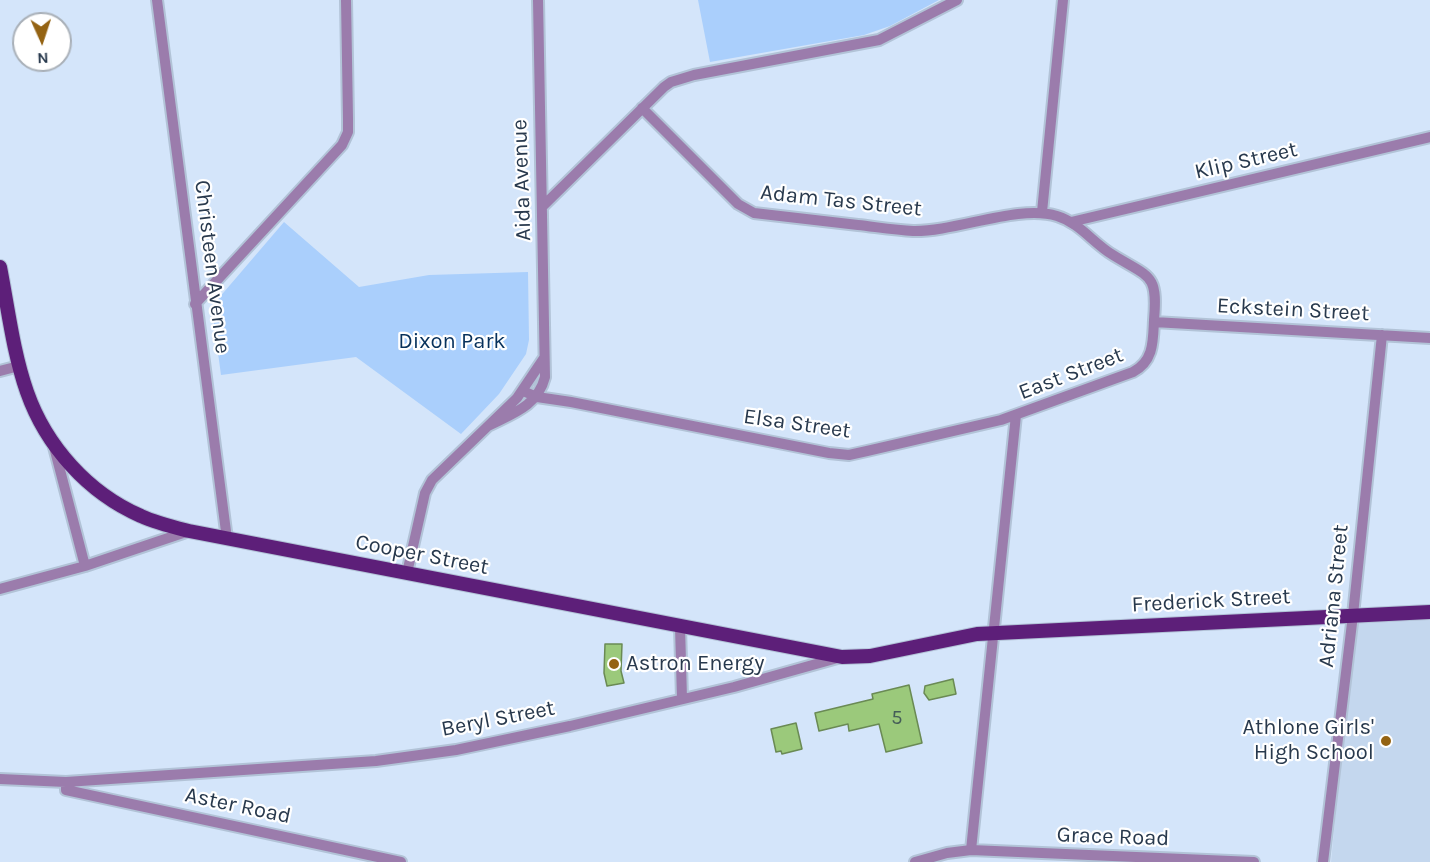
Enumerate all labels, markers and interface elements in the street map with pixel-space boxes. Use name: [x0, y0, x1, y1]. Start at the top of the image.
north arrow: [12, 12, 72, 72]
text: N: [37, 49, 49, 68]
street label: Aida Avenue: [507, 119, 537, 241]
street label: Klip Street: [1192, 136, 1300, 186]
street label: Christeen Avenue: [188, 179, 236, 355]
street label: Adam Tas Street: [759, 179, 923, 223]
street label: Eckstein Street: [1216, 293, 1370, 327]
park label: Dixon Park: [398, 329, 506, 355]
street label: East Street: [1015, 342, 1127, 406]
street label: Elsa Street: [742, 403, 852, 445]
street label: Adriana Street: [1313, 523, 1355, 669]
street label: Cooper Street: [353, 529, 491, 581]
street label: Frederick Street: [1131, 584, 1291, 618]
place label: Astron Energy: [626, 651, 765, 677]
marker: Astron Energy: [607, 657, 621, 671]
street label: Beryl Street: [439, 695, 557, 743]
house number: 5: [891, 706, 903, 730]
place label: Athlone Girls' High School: [1242, 715, 1374, 766]
marker: Athlone Girls' High School: [1379, 734, 1393, 748]
street label: Aster Road: [183, 782, 293, 830]
street label: Grace Road: [1056, 822, 1170, 852]

